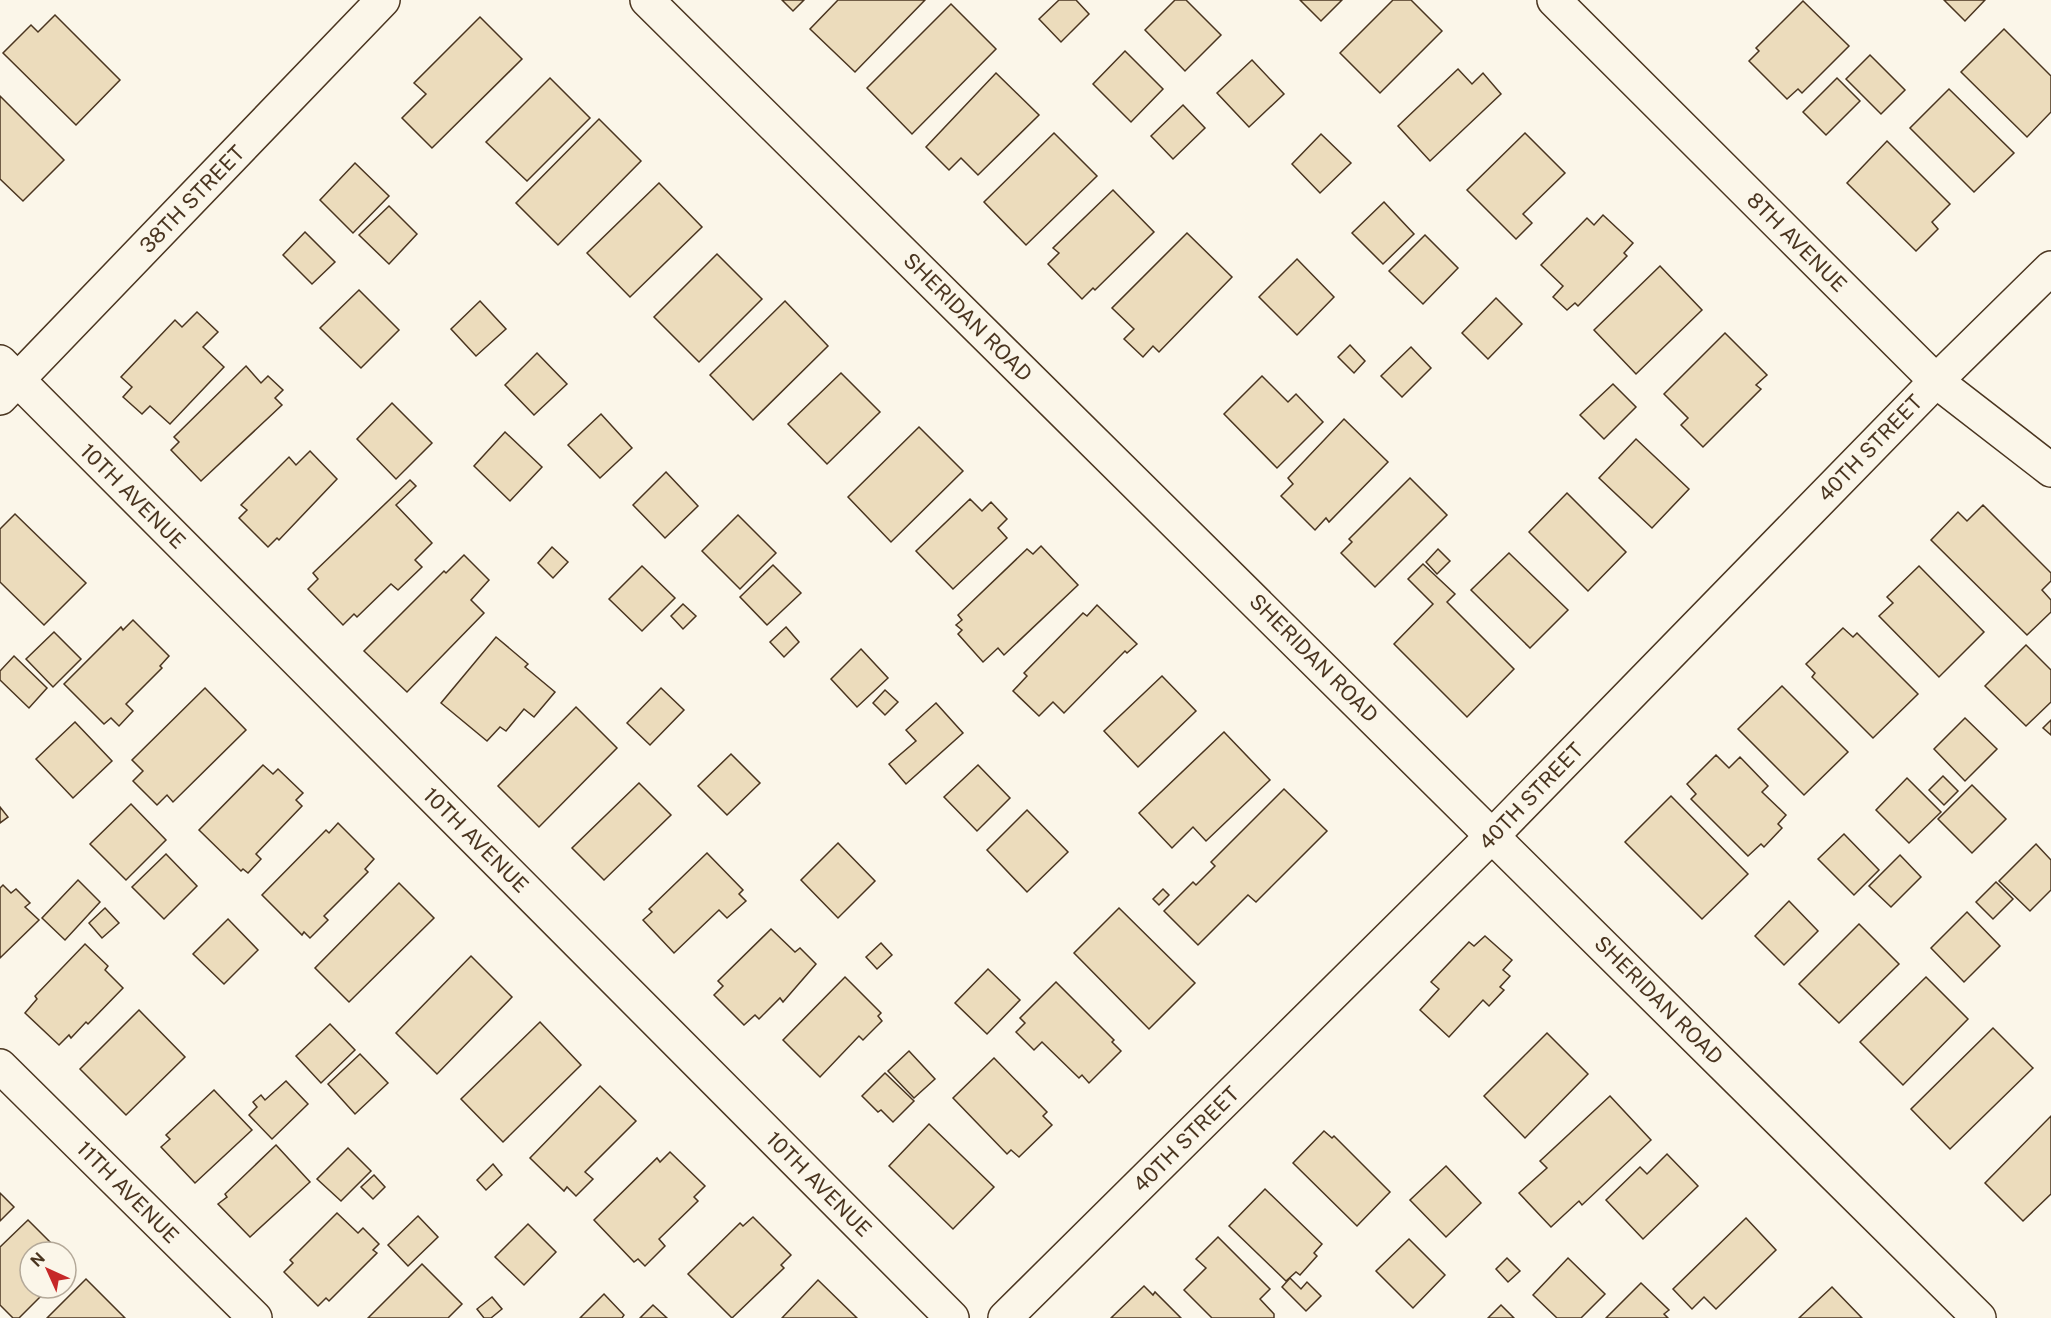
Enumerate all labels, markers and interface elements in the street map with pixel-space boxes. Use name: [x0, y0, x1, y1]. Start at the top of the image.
street label: 38TH STREET: [134, 140, 250, 258]
street label: 8TH AVENUE: [1742, 187, 1852, 297]
street label: SHERIDAN ROAD: [899, 248, 1037, 386]
street label: 40TH STREET: [1813, 389, 1927, 507]
street label: 10TH AVENUE: [75, 438, 191, 554]
street label: SHERIDAN ROAD: [1245, 589, 1383, 727]
street label: 40TH STREET: [1474, 737, 1588, 855]
street label: 10TH AVENUE: [418, 782, 534, 898]
street label: SHERIDAN ROAD: [1590, 931, 1728, 1069]
street label: 40TH STREET: [1128, 1081, 1244, 1197]
street label: 10TH AVENUE: [761, 1126, 877, 1242]
street label: 11TH AVENUE: [72, 1136, 184, 1248]
north arrow: [18, 1240, 78, 1300]
text: N: [27, 1249, 49, 1271]

